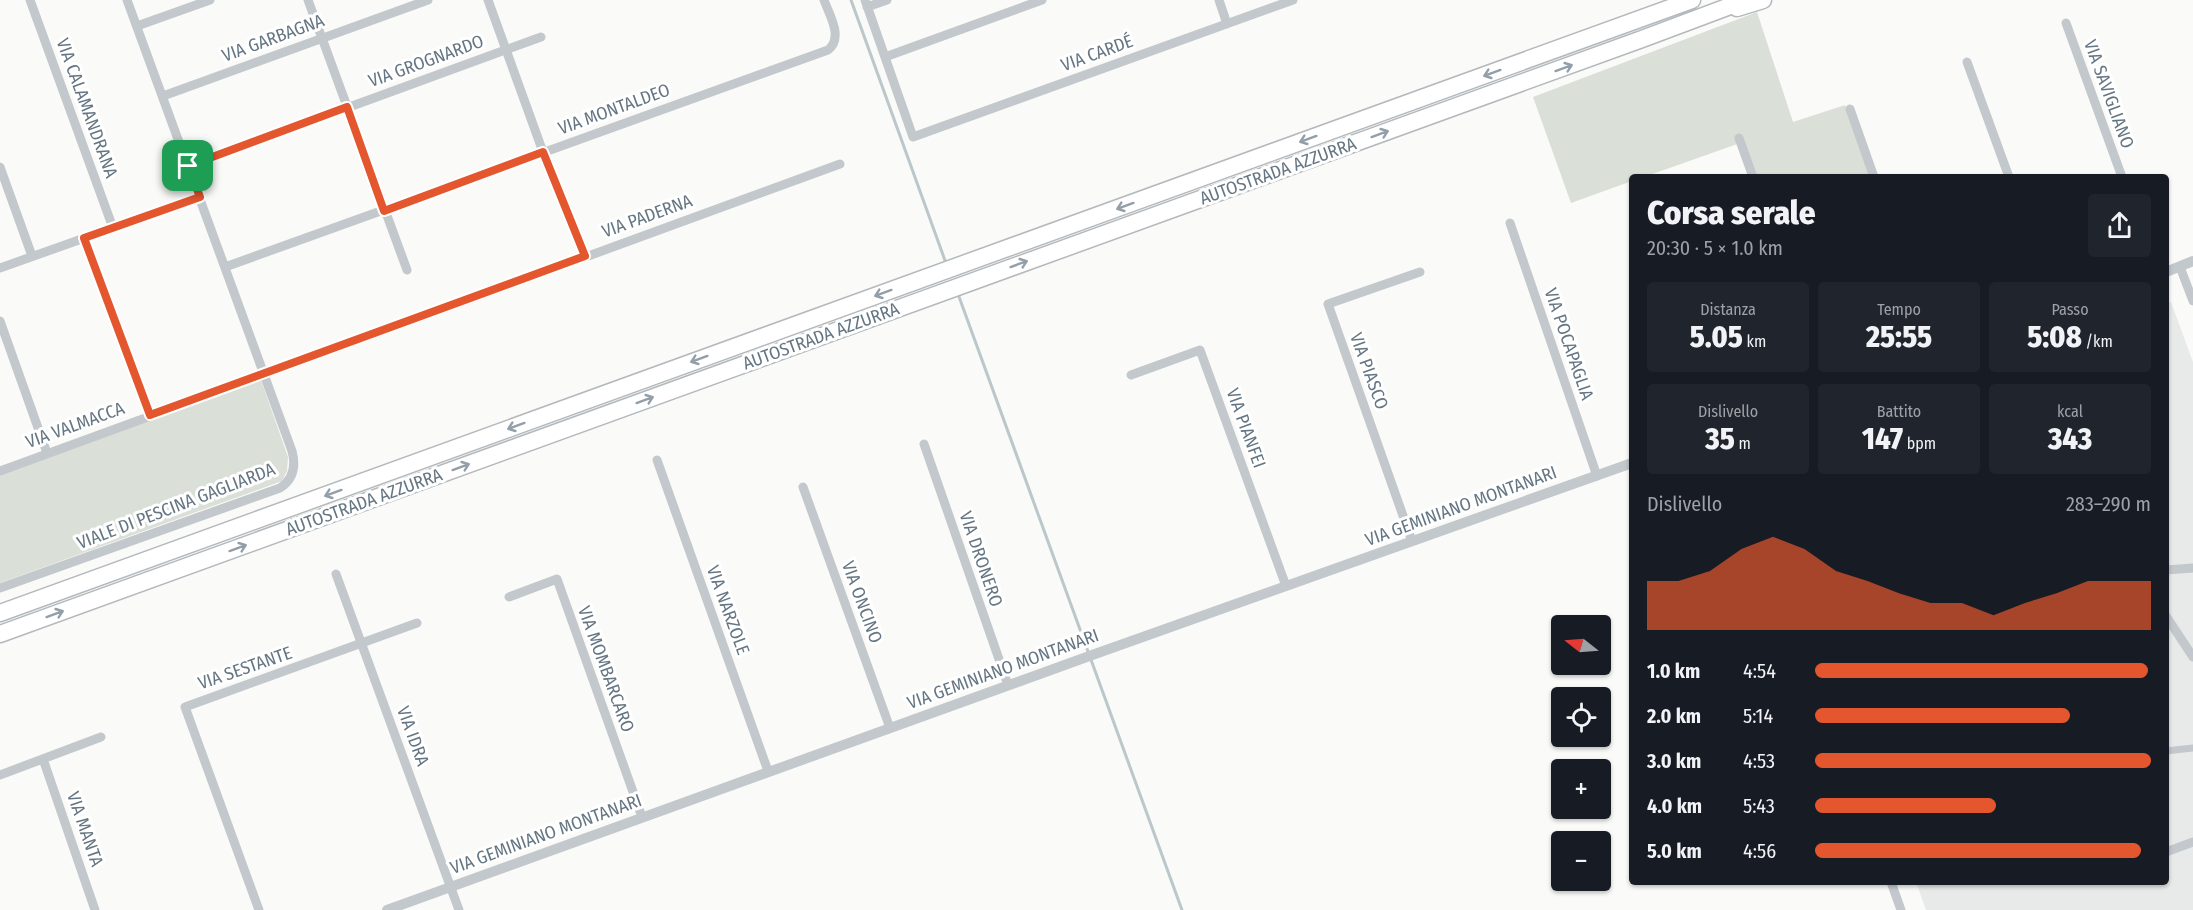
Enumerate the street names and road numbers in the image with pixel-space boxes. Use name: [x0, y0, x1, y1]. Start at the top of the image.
street label: VIA GARBAGNA: [219, 9, 327, 67]
street label: VIA CARDÉ: [1058, 29, 1136, 76]
street label: VIA GROGNARDO: [365, 30, 487, 92]
street label: VIA CALAMANDRANA: [52, 35, 123, 181]
street label: VIA SAVIGLIANO: [2079, 37, 2139, 151]
street label: VIA MONTALDEO: [555, 79, 673, 139]
street label: AUTOSTRADA AZZURRA: [1197, 132, 1360, 210]
street label: VIA PADERNA: [599, 189, 696, 242]
street label: VIA POCAPAGLIA: [1540, 285, 1599, 403]
street label: AUTOSTRADA AZZURRA: [740, 297, 903, 375]
street label: VIA PIASCO: [1345, 330, 1393, 412]
street label: VIA PIANFEI: [1221, 385, 1271, 471]
street label: VIA VALMACCA: [23, 397, 128, 453]
street label: VIALE DI PESCINA GAGLIARDA: [74, 458, 279, 554]
street label: VIA GEMINIANO MONTANARI: [1362, 461, 1560, 551]
street label: AUTOSTRADA AZZURRA: [283, 463, 446, 541]
street label: VIA DRONERO: [954, 508, 1008, 610]
street label: VIA ONCINO: [837, 558, 887, 646]
street label: VIA NARZOLE: [702, 562, 754, 658]
street label: VIA MOMBARCARO: [573, 603, 639, 735]
street label: VIA GEMINIANO MONTANARI: [904, 624, 1102, 714]
street label: VIA SESTANTE: [195, 642, 295, 694]
street label: VIA IDRA: [392, 703, 434, 769]
street label: VIA MANTA: [62, 789, 108, 870]
street label: VIA GEMINIANO MONTANARI: [447, 789, 645, 879]

